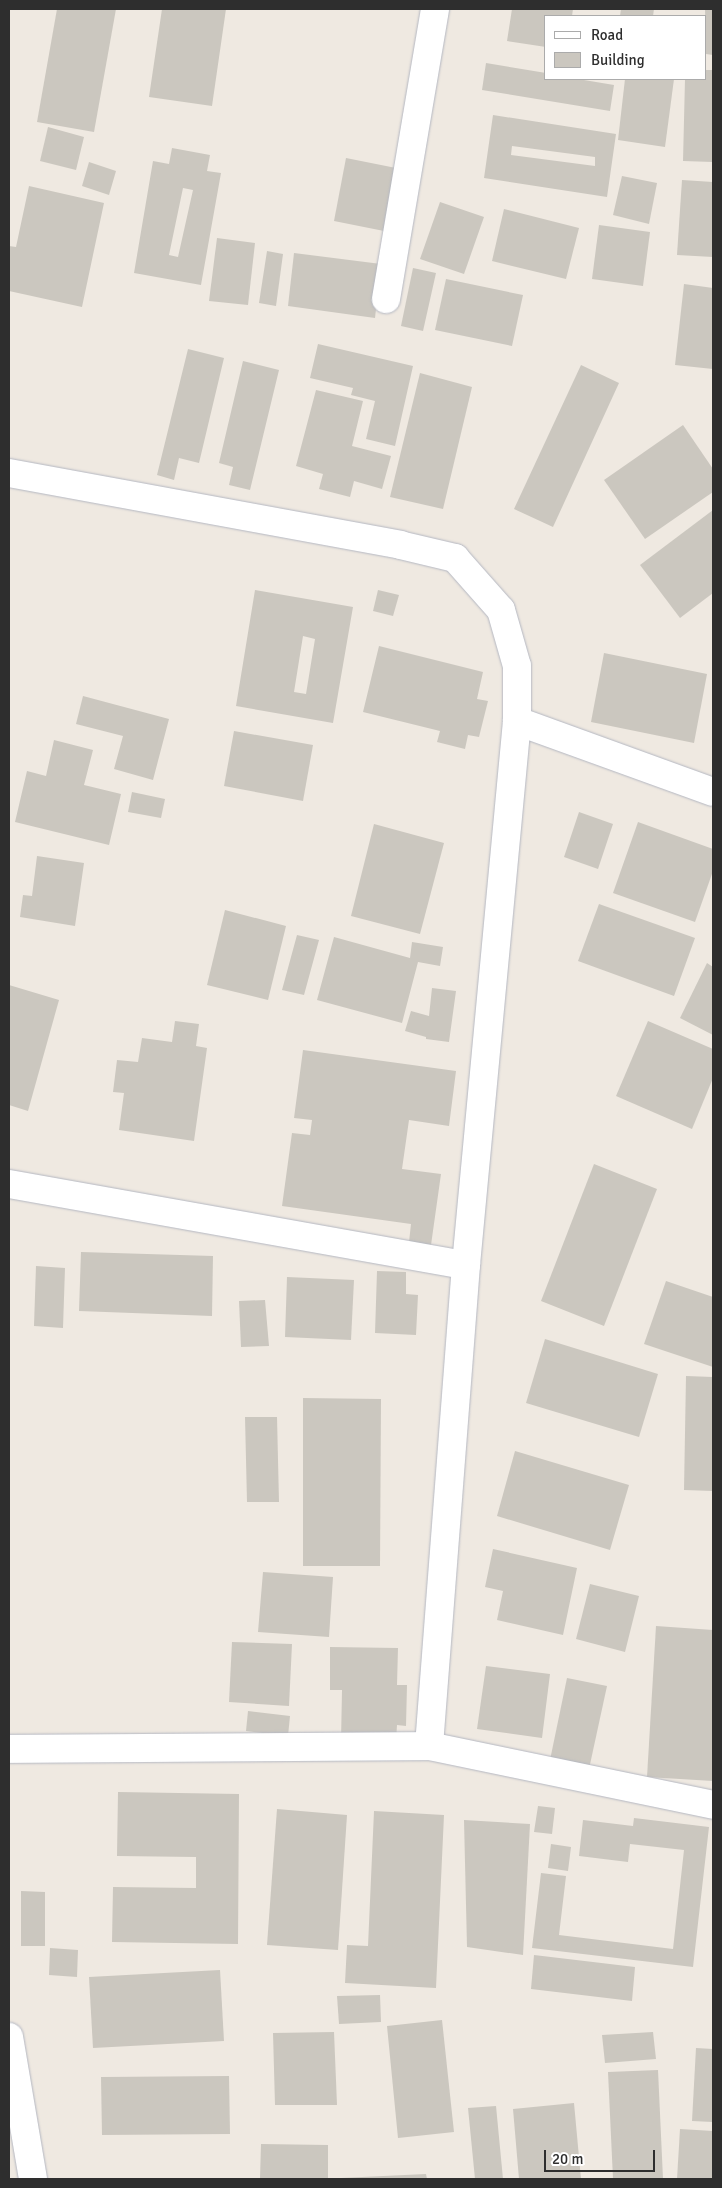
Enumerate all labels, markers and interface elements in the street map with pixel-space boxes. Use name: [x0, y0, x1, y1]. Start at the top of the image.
legend: [544, 15, 707, 80]
text: Road: [591, 26, 623, 44]
text: Building: [591, 51, 645, 69]
scale bar: [547, 2140, 658, 2172]
text: 20 m: [552, 2150, 583, 2168]

